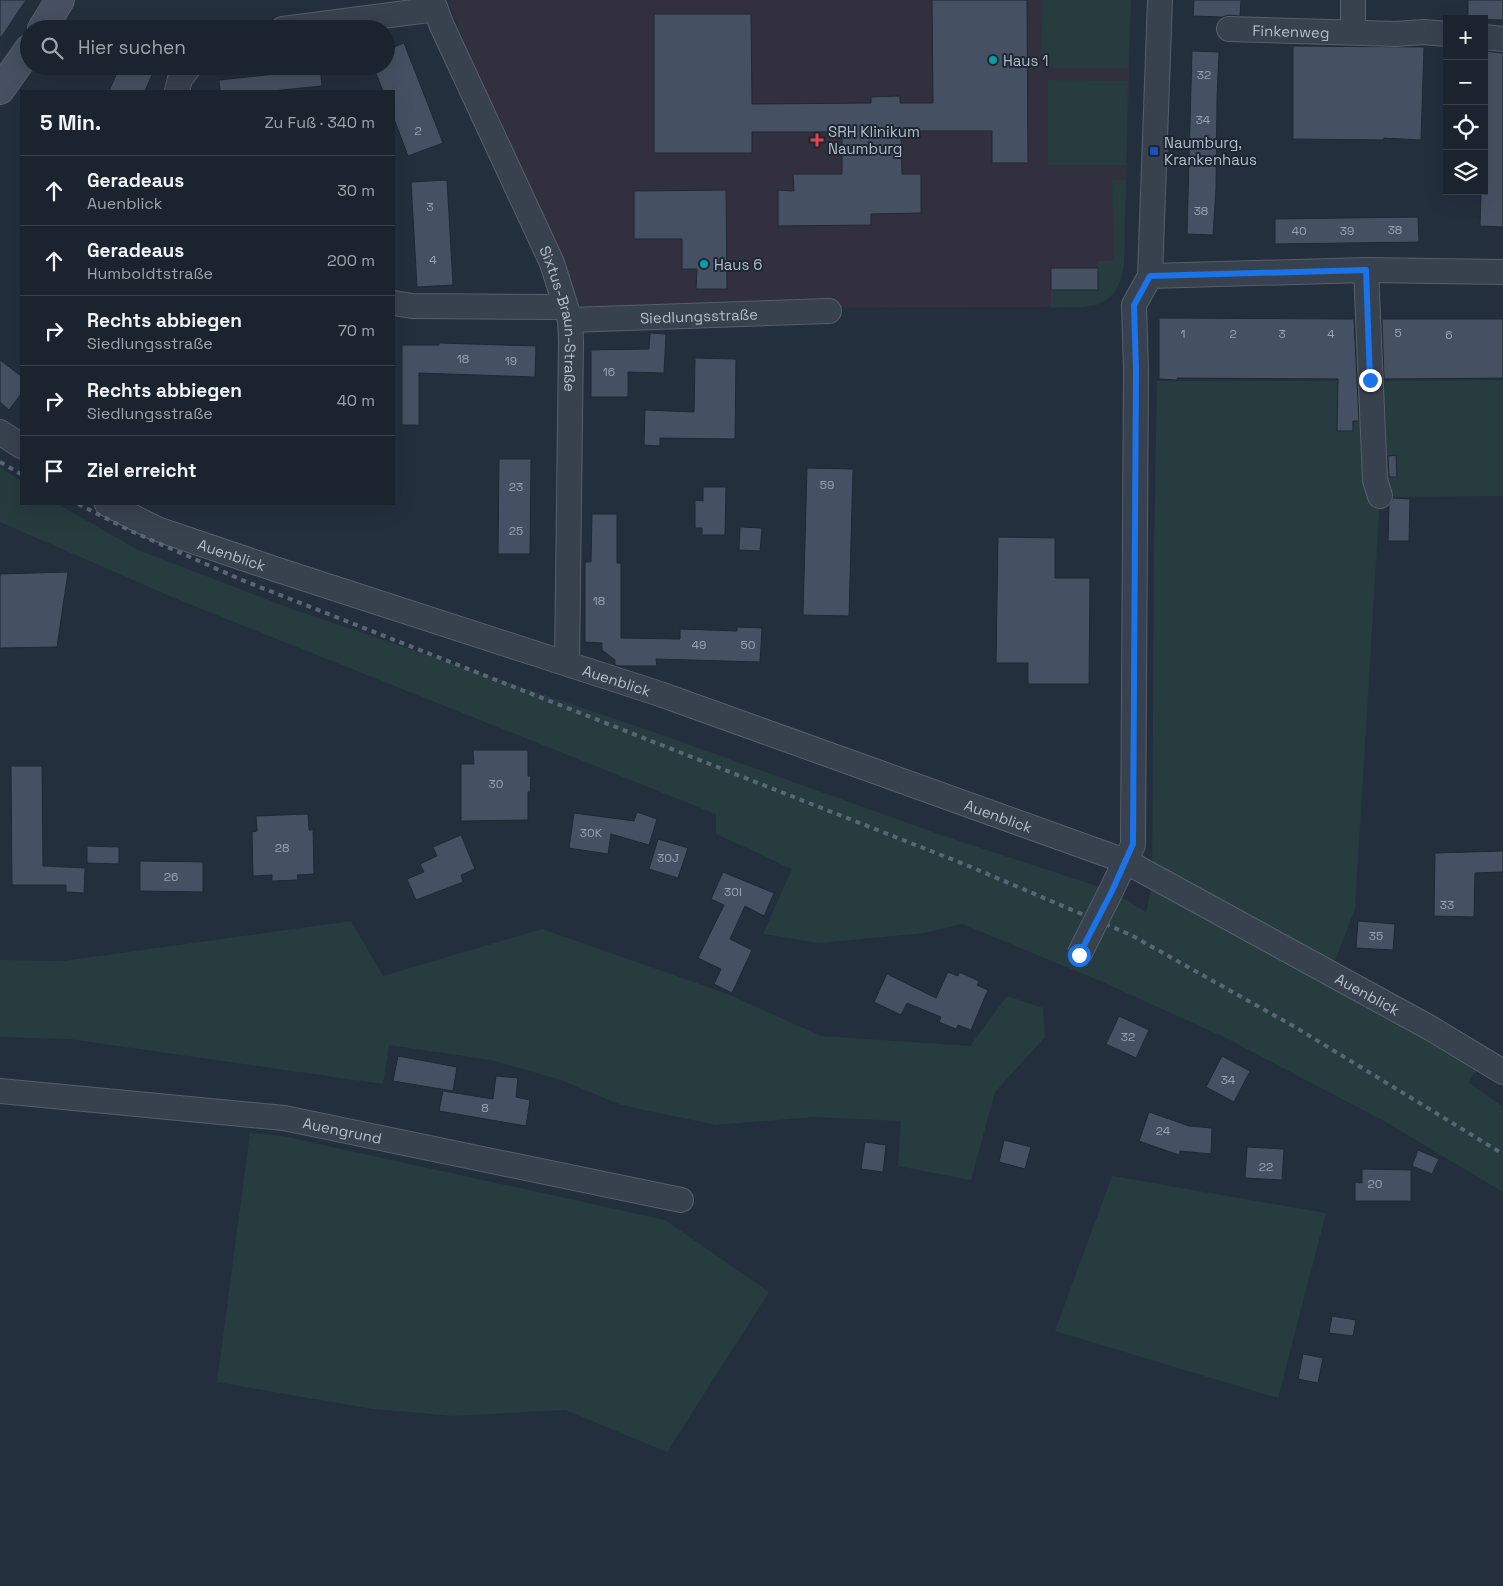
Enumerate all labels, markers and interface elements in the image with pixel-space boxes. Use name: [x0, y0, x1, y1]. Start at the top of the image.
map controls: [1443, 15, 1488, 195]
button: +: [1443, 15, 1488, 60]
search box: [20, 20, 395, 75]
street label: Finkenweg: [1252, 20, 1330, 42]
icon: search: [38, 34, 66, 62]
text: Hier suchen: [78, 35, 186, 60]
place label: Haus 1: [1003, 51, 1049, 70]
marker: Haus 1: [987, 54, 999, 66]
button: −: [1443, 60, 1488, 105]
house number: 32: [1197, 67, 1211, 83]
button: locate: [1443, 105, 1488, 150]
text: 5 Min.: [40, 109, 101, 136]
text: Zu Fuß · 340 m: [264, 112, 375, 133]
house number: 34: [1196, 112, 1211, 128]
place label: SRH Klinikum Naumburg: [828, 122, 920, 158]
house number: 2: [414, 123, 422, 139]
marker: SRH Klinikum Naumburg: [810, 133, 824, 147]
place label: Naumburg, Krankenhaus: [1164, 133, 1257, 169]
marker: Naumburg, Krankenhaus: [1148, 145, 1160, 157]
button: layers: [1443, 150, 1488, 195]
text: Geradeaus: [87, 168, 184, 193]
icon: ahead: [40, 177, 68, 205]
text: 30 m: [337, 180, 375, 201]
text: Auenblick: [87, 193, 162, 214]
house number: 3: [426, 199, 434, 215]
house number: 38: [1194, 203, 1208, 219]
house number: 38: [1388, 222, 1402, 238]
house number: 40: [1291, 223, 1307, 239]
house number: 39: [1340, 223, 1354, 239]
text: Geradeaus: [87, 238, 184, 263]
street label: Sixtus-Braun-Straße: [536, 243, 581, 392]
icon: ahead: [40, 247, 68, 275]
text: 200 m: [327, 250, 375, 271]
house number: 4: [429, 252, 437, 268]
place label: Haus 6: [714, 255, 762, 274]
marker: Haus 6: [698, 258, 710, 270]
text: Humboldtstraße: [87, 263, 213, 284]
street label: Siedlungsstraße: [640, 304, 758, 327]
text: Rechts abbiegen: [87, 308, 242, 333]
icon: right: [40, 317, 68, 345]
text: 70 m: [338, 320, 375, 341]
house number: 5: [1394, 325, 1402, 341]
house number: 1: [1180, 326, 1186, 342]
house number: 2: [1229, 326, 1237, 342]
house number: 3: [1278, 326, 1286, 342]
house number: 4: [1327, 326, 1335, 342]
house number: 6: [1445, 327, 1453, 343]
text: Siedlungsstraße: [87, 333, 213, 354]
house number: 18: [457, 351, 469, 367]
house number: 19: [505, 353, 517, 369]
house number: 16: [603, 364, 615, 380]
route end: [1359, 369, 1382, 392]
text: Rechts abbiegen: [87, 378, 242, 403]
icon: right: [40, 387, 68, 415]
text: 40 m: [337, 390, 375, 411]
text: Siedlungsstraße: [87, 403, 213, 424]
icon: arrive: [40, 457, 68, 485]
text: Ziel erreicht: [87, 458, 197, 483]
house number: 59: [820, 477, 834, 493]
house number: 23: [509, 479, 523, 495]
house number: 25: [509, 523, 523, 539]
street label: Auenblick: [195, 534, 269, 575]
house number: 18: [593, 593, 605, 609]
house number: 49: [692, 637, 706, 653]
house number: 50: [741, 637, 755, 653]
street label: Auenblick: [580, 660, 654, 700]
house number: 30: [489, 776, 503, 792]
street label: Auenblick: [962, 795, 1035, 836]
house number: 30K: [580, 825, 603, 841]
house number: 28: [275, 840, 289, 856]
house number: 30J: [657, 850, 679, 866]
house number: 26: [164, 869, 178, 885]
house number: 30I: [724, 884, 742, 900]
house number: 33: [1440, 897, 1454, 913]
house number: 35: [1369, 928, 1383, 944]
route start: [1068, 944, 1091, 967]
street label: Auenblick: [1332, 968, 1403, 1019]
house number: 32: [1121, 1029, 1135, 1045]
house number: 34: [1221, 1072, 1236, 1088]
house number: 8: [481, 1100, 489, 1116]
street label: Auengrund: [301, 1113, 384, 1147]
house number: 24: [1156, 1123, 1171, 1139]
house number: 22: [1259, 1159, 1273, 1175]
house number: 20: [1368, 1176, 1382, 1192]

